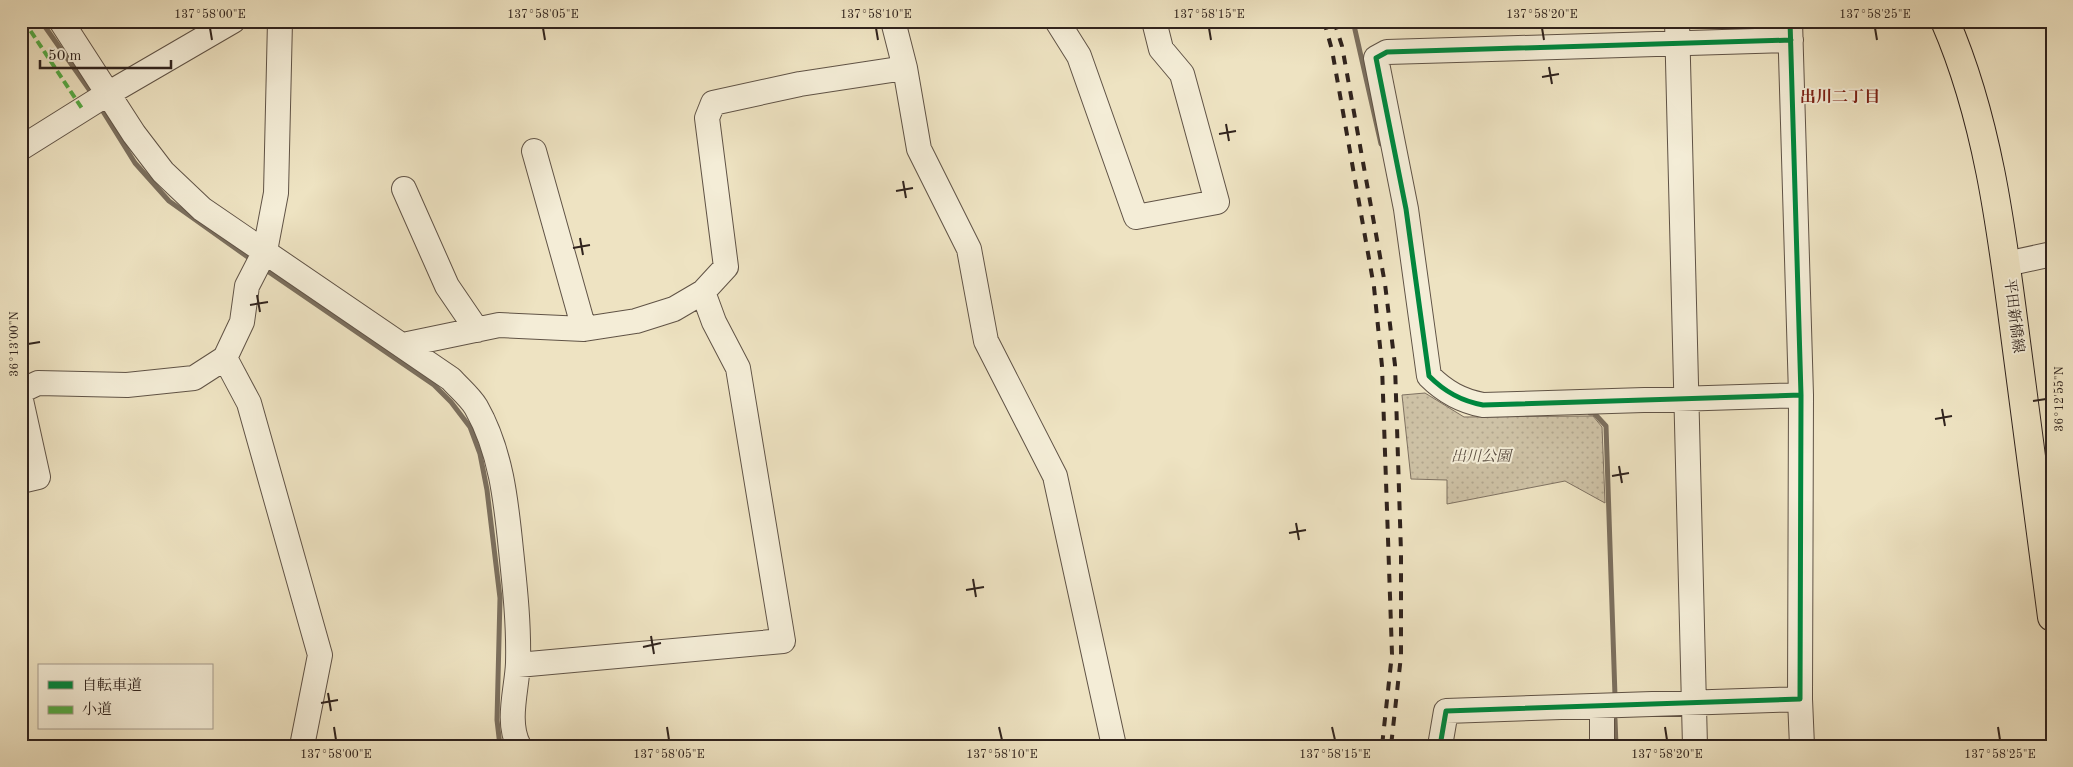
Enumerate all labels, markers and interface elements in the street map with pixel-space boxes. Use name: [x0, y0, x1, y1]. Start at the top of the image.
text: 137°58'00"E: [174, 8, 246, 21]
text: 137°58'05"E: [507, 8, 579, 21]
text: 137°58'10"E: [840, 8, 912, 21]
text: 137°58'15"E: [1173, 8, 1245, 21]
text: 137°58'20"E: [1506, 8, 1578, 21]
text: 137°58'25"E: [1839, 8, 1911, 21]
scale bar: [40, 38, 171, 70]
text: 50 m: [48, 49, 82, 64]
district label: 出川二丁目: [1800, 88, 1880, 106]
street label: 平田新橋線: [2001, 278, 2027, 354]
text: 36°13'00"N: [9, 311, 21, 377]
text: 36°12'55"N: [2053, 366, 2066, 432]
park label: 出川公園: [1451, 448, 1514, 465]
legend: [38, 664, 212, 730]
text: 自転車道: [82, 677, 142, 694]
text: 小道: [82, 701, 112, 718]
text: 137°58'00"E: [300, 748, 372, 761]
text: 137°58'05"E: [633, 748, 705, 761]
text: 137°58'10"E: [966, 748, 1038, 761]
text: 137°58'15"E: [1299, 748, 1371, 761]
text: 137°58'20"E: [1631, 748, 1703, 761]
text: 137°58'25"E: [1964, 748, 2036, 761]

